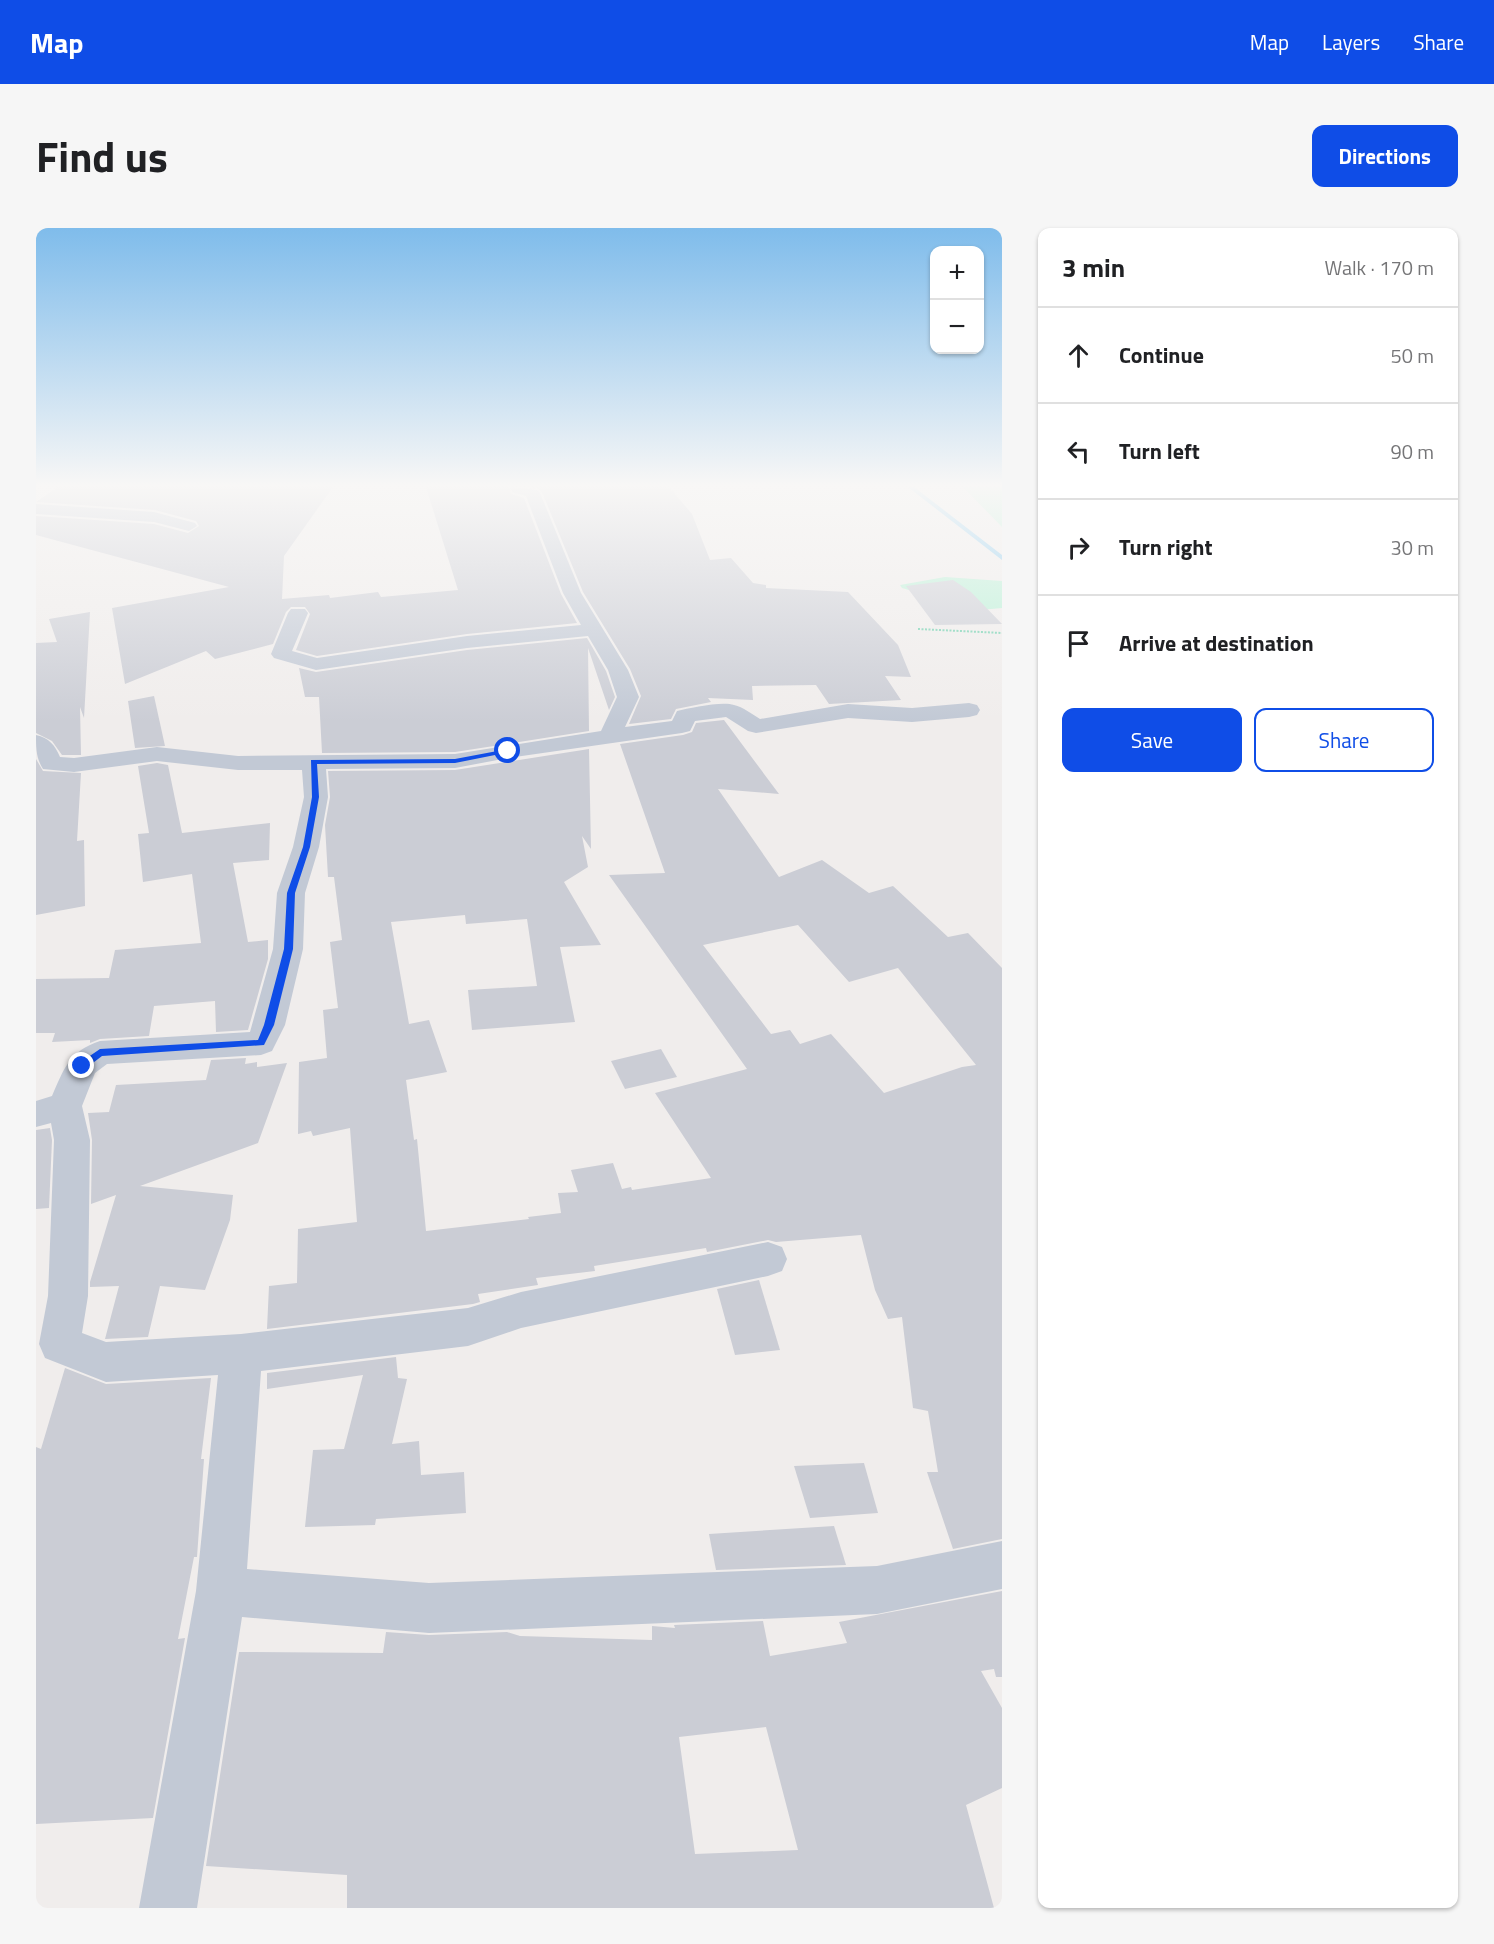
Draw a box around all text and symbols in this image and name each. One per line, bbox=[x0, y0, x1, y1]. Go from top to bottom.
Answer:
text: Map bbox=[30, 21, 84, 64]
text: Map bbox=[1250, 26, 1289, 58]
text: Layers bbox=[1322, 26, 1380, 58]
text: Share bbox=[1413, 26, 1464, 58]
text: Find us bbox=[36, 124, 168, 188]
button: Directions bbox=[1312, 125, 1458, 187]
map controls bbox=[930, 246, 984, 354]
button: + bbox=[930, 246, 984, 300]
text: 3 min bbox=[1062, 248, 1125, 287]
text: Walk · 170 m bbox=[1325, 252, 1434, 283]
button: − bbox=[930, 300, 984, 354]
text: Continue bbox=[1119, 338, 1204, 372]
icon: ahead bbox=[1062, 339, 1095, 372]
text: 50 m bbox=[1390, 340, 1434, 371]
text: Turn left bbox=[1119, 434, 1200, 468]
icon: left bbox=[1062, 435, 1095, 468]
text: 90 m bbox=[1390, 436, 1434, 467]
text: Turn right bbox=[1119, 530, 1213, 564]
icon: right bbox=[1062, 531, 1095, 564]
text: 30 m bbox=[1390, 532, 1434, 563]
text: Arrive at destination bbox=[1119, 626, 1314, 660]
icon: arrive bbox=[1062, 627, 1095, 660]
button: Save bbox=[1062, 708, 1242, 772]
button: Share bbox=[1254, 708, 1434, 772]
route start bbox=[494, 737, 520, 763]
route end bbox=[68, 1052, 94, 1078]

